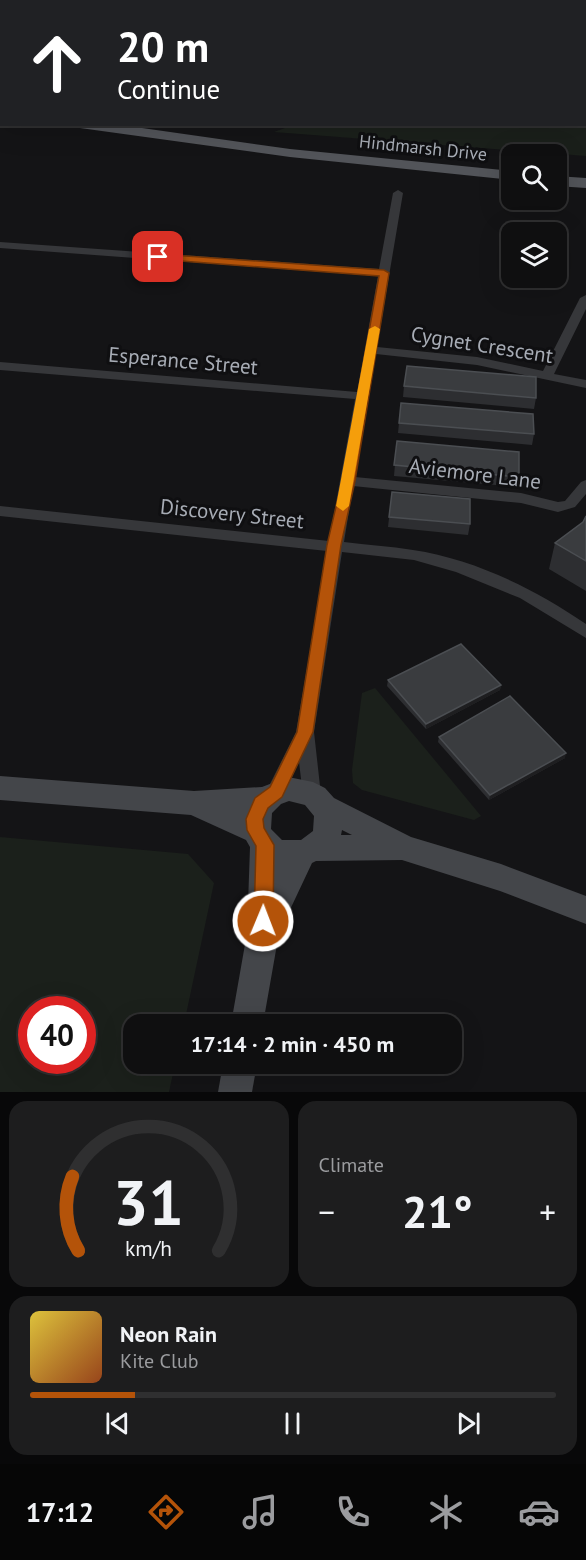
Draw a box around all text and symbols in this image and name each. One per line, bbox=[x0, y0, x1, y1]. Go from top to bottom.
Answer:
text: 20 m bbox=[117, 19, 209, 74]
icon: ahead bbox=[18, 24, 96, 102]
text: Continue bbox=[117, 72, 220, 106]
street label: Hindmarsh Drive bbox=[358, 129, 488, 166]
map controls bbox=[501, 144, 567, 288]
button: search bbox=[501, 144, 567, 210]
button: layers bbox=[501, 222, 567, 288]
pin bbox=[132, 231, 183, 282]
icon: arrive bbox=[141, 240, 174, 273]
street label: Cygnet Crescent bbox=[409, 320, 555, 369]
street label: Esperance Street bbox=[107, 341, 259, 380]
street label: Aviemore Lane bbox=[408, 452, 543, 495]
street label: Discovery Street bbox=[159, 493, 305, 534]
position arrow bbox=[231, 889, 295, 953]
speed limit sign: 40 bbox=[18, 996, 96, 1074]
text: 17:14 · 2 min · 450 m bbox=[191, 1030, 394, 1058]
text: Climate bbox=[319, 1152, 384, 1178]
text: 31 bbox=[113, 1161, 184, 1242]
text: 21° bbox=[402, 1182, 473, 1240]
text: − bbox=[319, 1190, 335, 1233]
text: + bbox=[539, 1190, 556, 1233]
text: km/h bbox=[125, 1234, 172, 1262]
text: Neon Rain bbox=[120, 1320, 217, 1348]
text: Kite Club bbox=[120, 1348, 198, 1374]
icon: previous bbox=[101, 1407, 134, 1440]
icon: pause bbox=[276, 1407, 309, 1440]
icon: next bbox=[452, 1407, 485, 1440]
icon: directions bbox=[145, 1491, 187, 1533]
icon: music bbox=[239, 1491, 281, 1533]
icon: phone bbox=[332, 1491, 374, 1533]
icon: climate bbox=[425, 1491, 467, 1533]
icon: car bbox=[518, 1491, 560, 1533]
text: 17:12 bbox=[26, 1495, 94, 1529]

